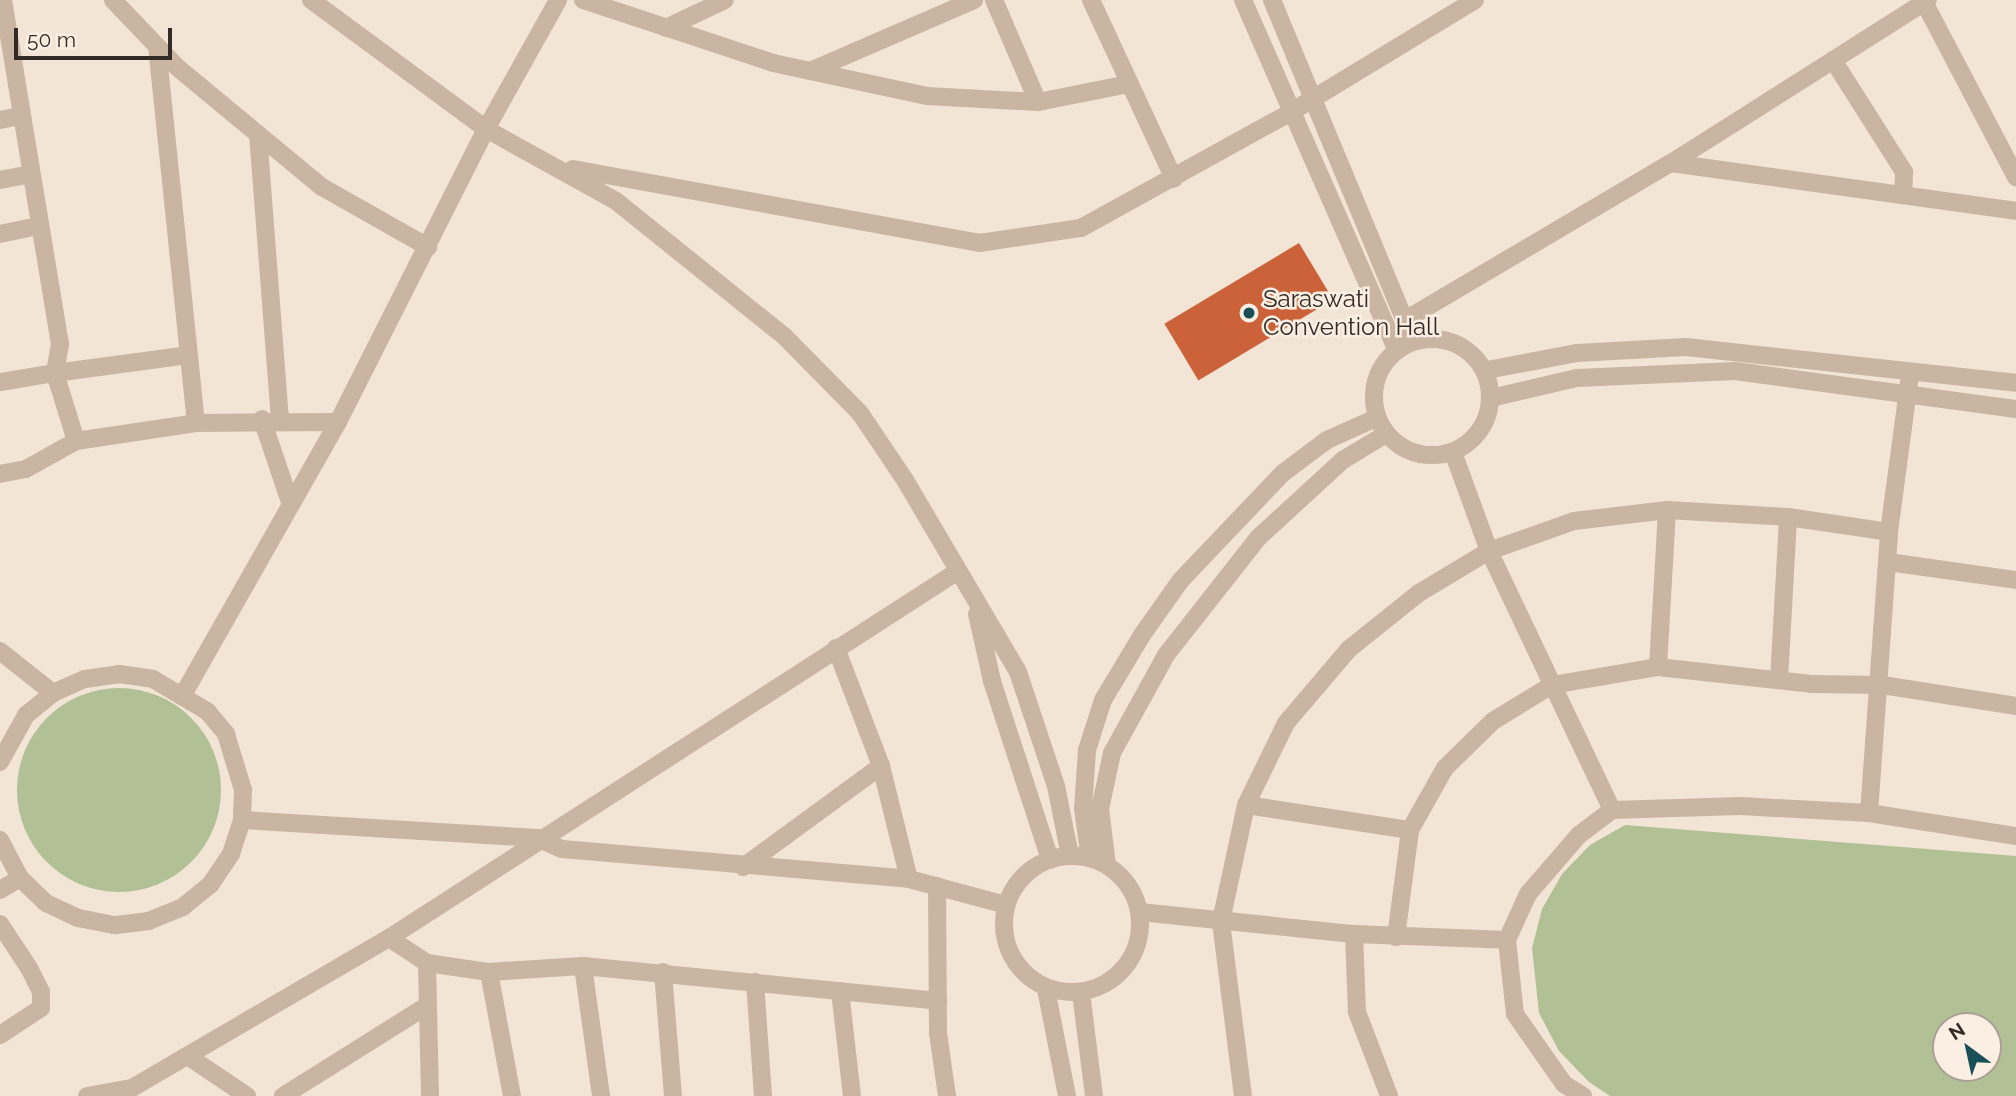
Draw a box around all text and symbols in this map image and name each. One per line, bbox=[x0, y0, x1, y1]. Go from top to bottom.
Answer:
scale bar bbox=[18, 14, 175, 58]
text: 50 m bbox=[27, 27, 76, 52]
place label: Saraswati Convention Hall bbox=[1263, 285, 1439, 341]
marker: Saraswati Convention Hall bbox=[1241, 305, 1257, 321]
north arrow bbox=[1932, 1012, 2002, 1082]
text: N bbox=[1945, 1018, 1969, 1044]

